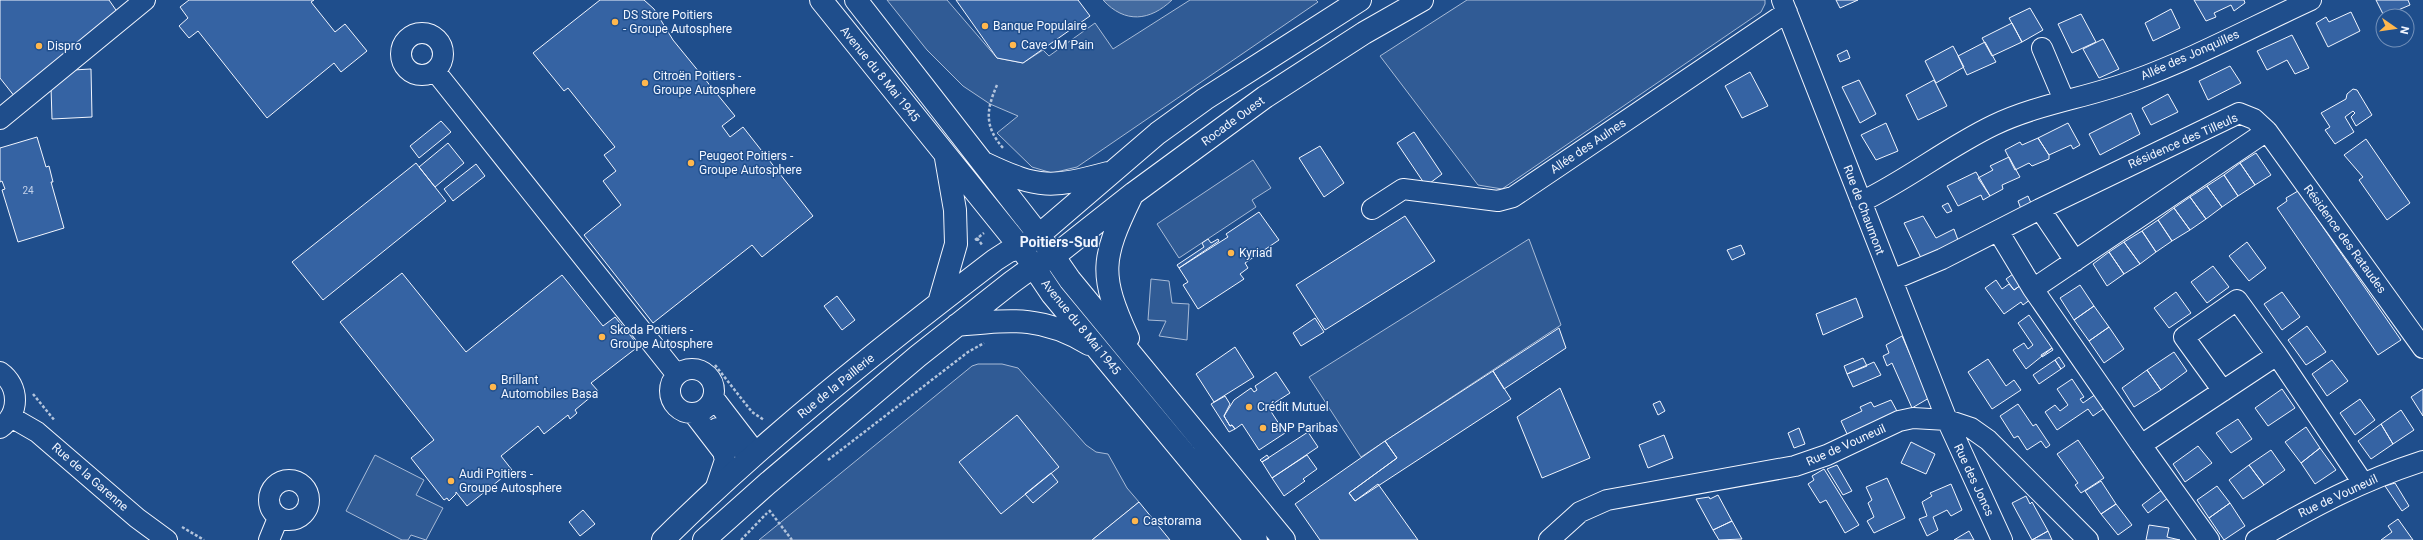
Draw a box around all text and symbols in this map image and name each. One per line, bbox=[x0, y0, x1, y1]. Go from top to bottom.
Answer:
place label: DS Store Poitiers - Groupe Autosphere bbox=[623, 8, 732, 36]
north arrow bbox=[2375, 8, 2415, 48]
marker: DS Store Poitiers - Groupe Autosphere bbox=[610, 17, 620, 27]
place label: Banque Populaire bbox=[993, 19, 1087, 33]
marker: Banque Populaire bbox=[980, 21, 990, 31]
street label: Avenue du 8 Mai 1945 bbox=[837, 24, 923, 125]
text: N bbox=[2397, 25, 2411, 36]
street label: Allée des Jonquilles bbox=[2138, 27, 2242, 83]
place label: Cave JM Pain bbox=[1021, 38, 1094, 52]
place label: Dispro bbox=[47, 39, 82, 53]
marker: Cave JM Pain bbox=[1008, 40, 1018, 50]
marker: Dispro bbox=[34, 41, 44, 51]
place label: Citroën Poitiers - Groupe Autosphere bbox=[653, 69, 756, 97]
marker: Citroën Poitiers - Groupe Autosphere bbox=[640, 78, 650, 88]
street label: Rocade Ouest bbox=[1199, 93, 1267, 149]
street label: Résidence des Tilleuls bbox=[2126, 111, 2240, 171]
street label: Allée des Aulnes bbox=[1548, 116, 1628, 176]
place label: Peugeot Poitiers - Groupe Autosphere bbox=[699, 149, 802, 177]
marker: Peugeot Poitiers - Groupe Autosphere bbox=[686, 158, 696, 168]
street label: Rue de Chaumont bbox=[1840, 163, 1888, 257]
street label: Résidence des Rataudes bbox=[2301, 182, 2389, 296]
house number: 24 bbox=[22, 185, 34, 196]
district label: Poitiers-Sud bbox=[1020, 234, 1098, 250]
place label: Kyriad bbox=[1239, 246, 1272, 260]
marker: Kyriad bbox=[1226, 248, 1236, 258]
street label: Avenue du 8 Mai 1945 bbox=[1038, 277, 1124, 378]
place label: Skoda Poitiers - Groupe Autosphere bbox=[610, 323, 713, 351]
marker: Skoda Poitiers - Groupe Autosphere bbox=[597, 332, 607, 342]
street label: Rue de la Paillerie bbox=[795, 351, 877, 421]
place label: Brillant Automobiles Basa bbox=[501, 373, 598, 401]
marker: Brillant Automobiles Basa bbox=[488, 382, 498, 392]
place label: Crédit Mutuel bbox=[1257, 400, 1329, 414]
marker: Crédit Mutuel bbox=[1244, 402, 1254, 412]
place label: BNP Paribas bbox=[1271, 421, 1338, 435]
street label: Rue de Vouneuil bbox=[1804, 421, 1888, 469]
marker: BNP Paribas bbox=[1258, 423, 1268, 433]
street label: Rue de la Garenne bbox=[49, 440, 131, 514]
street label: Rue des Joncs bbox=[1951, 442, 1997, 518]
place label: Audi Poitiers - Groupe Autosphere bbox=[459, 467, 562, 495]
street label: Rue de Vouneuil bbox=[2296, 472, 2380, 520]
marker: Audi Poitiers - Groupe Autosphere bbox=[446, 476, 456, 486]
place label: Castorama bbox=[1143, 514, 1202, 528]
marker: Castorama bbox=[1130, 516, 1140, 526]

